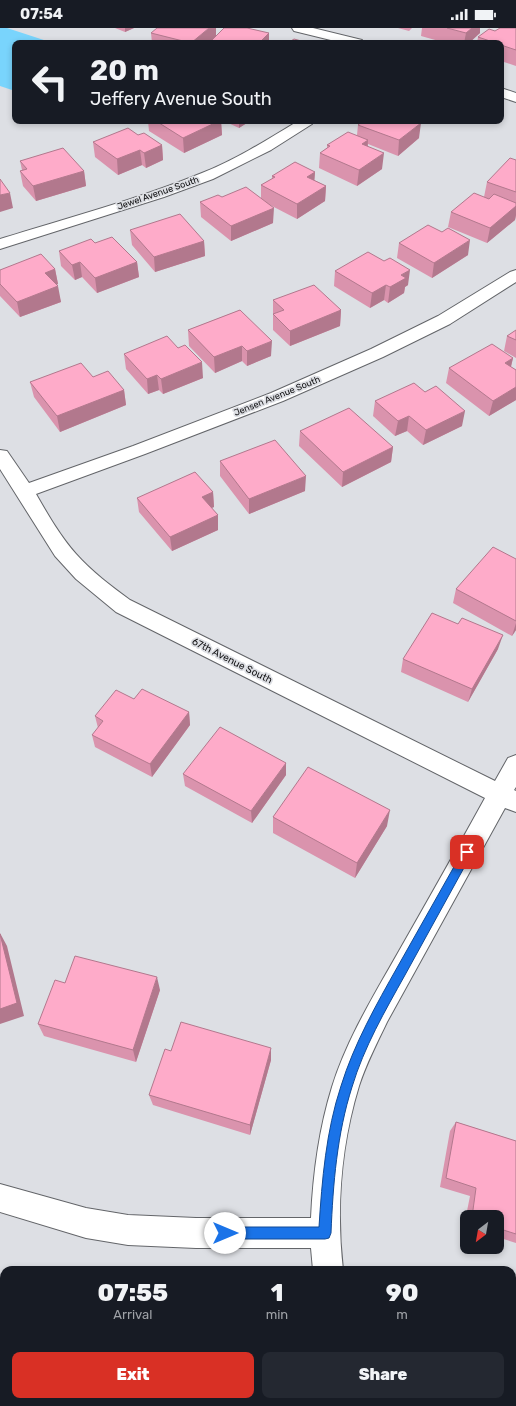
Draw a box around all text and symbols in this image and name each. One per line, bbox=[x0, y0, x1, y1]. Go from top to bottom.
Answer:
text: 07:54 bbox=[20, 5, 63, 23]
text: 20 m bbox=[90, 54, 159, 87]
icon: left bbox=[24, 56, 76, 108]
text: Jeffery Avenue South bbox=[90, 88, 272, 110]
street label: Jewel Avenue South bbox=[116, 174, 200, 212]
street label: Jensen Avenue South bbox=[232, 374, 322, 418]
street label: 67th Avenue South bbox=[190, 636, 274, 686]
pin bbox=[450, 835, 484, 869]
icon: arrive bbox=[456, 841, 478, 863]
north arrow bbox=[460, 1210, 504, 1254]
map controls bbox=[460, 1210, 504, 1254]
position arrow bbox=[204, 1212, 246, 1254]
text: 07:55 bbox=[98, 1279, 168, 1307]
text: 1 bbox=[271, 1279, 283, 1307]
text: 90 bbox=[386, 1279, 418, 1307]
text: Arrival bbox=[113, 1307, 152, 1322]
text: min bbox=[266, 1307, 288, 1322]
text: m bbox=[396, 1307, 408, 1322]
button: Exit bbox=[12, 1352, 254, 1398]
button: Share bbox=[262, 1352, 504, 1398]

